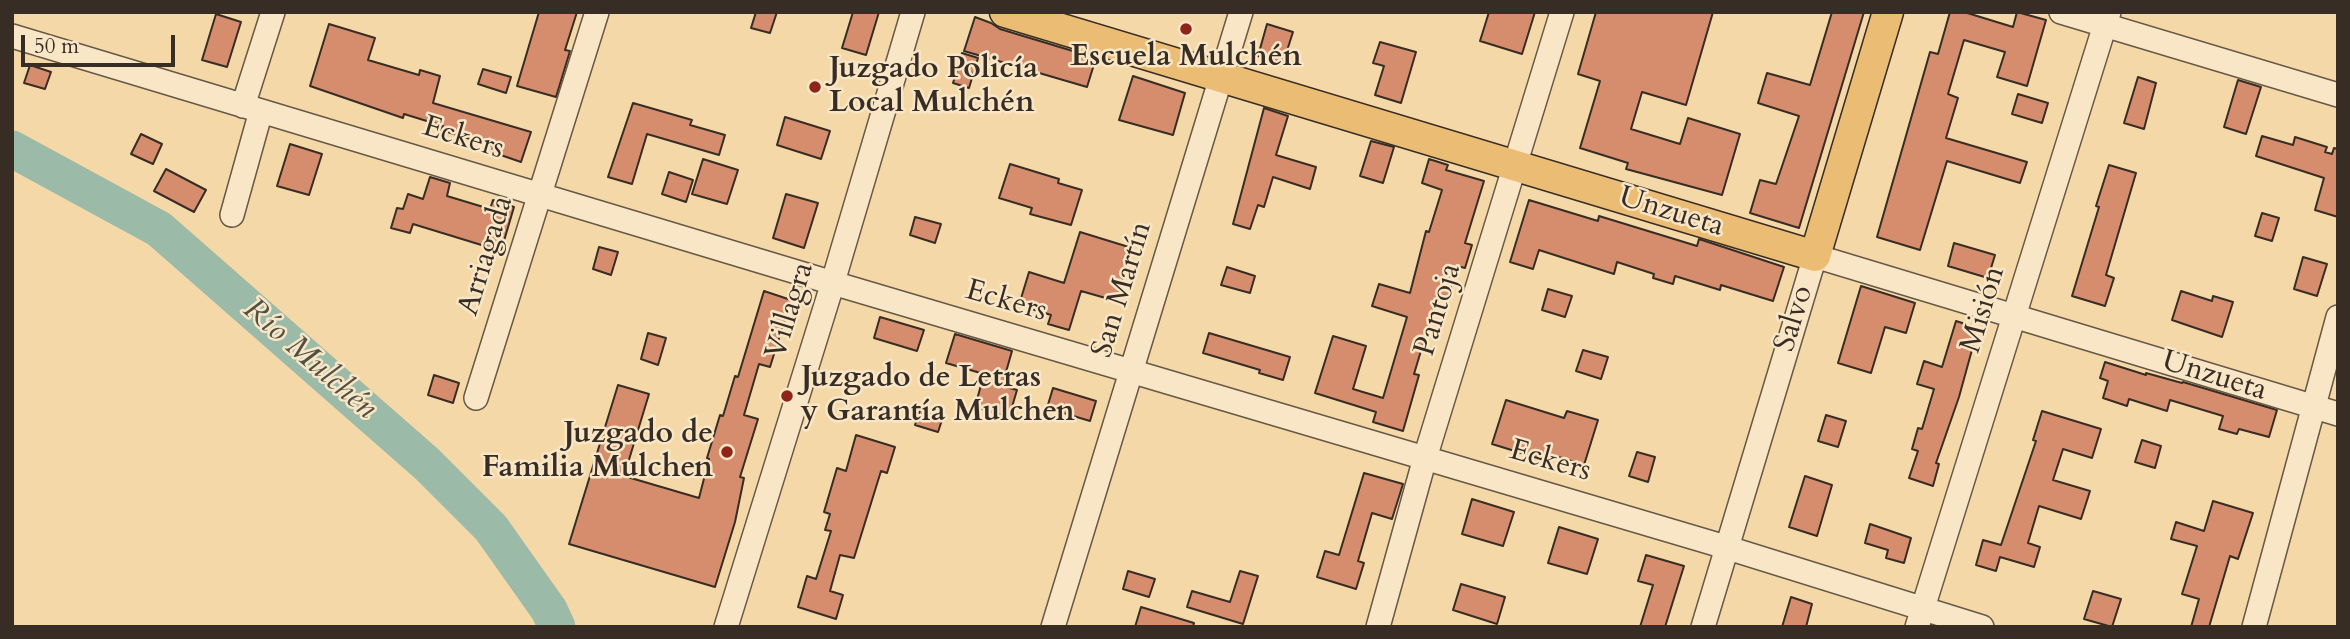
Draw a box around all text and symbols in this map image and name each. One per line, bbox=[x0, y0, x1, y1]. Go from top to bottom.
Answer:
scale bar bbox=[24, 21, 178, 65]
marker: Escuela Mulchén bbox=[1178, 21, 1194, 37]
text: 50 m bbox=[34, 32, 79, 61]
place label: Escuela Mulchén bbox=[1070, 40, 1302, 76]
place label: Juzgado Policía Local Mulchén bbox=[829, 52, 1038, 122]
marker: Juzgado Policía Local Mulchén bbox=[807, 79, 823, 95]
street label: Eckers bbox=[418, 110, 508, 168]
street label: Unzueta bbox=[1614, 180, 1728, 246]
street label: Arriagada bbox=[452, 192, 522, 320]
street label: San Martín bbox=[1085, 218, 1161, 362]
street label: Villagra bbox=[759, 258, 823, 364]
street label: Pantoja bbox=[1408, 259, 1470, 361]
street label: Misión bbox=[1954, 262, 2014, 358]
street label: Eckers bbox=[961, 273, 1051, 331]
street label: Salvo bbox=[1768, 282, 1822, 356]
water label: Río Mulchén bbox=[234, 292, 384, 428]
street label: Unzueta bbox=[2157, 344, 2271, 410]
place label: Juzgado de Letras y Garantía Mulchen bbox=[801, 361, 1075, 432]
marker: Juzgado de Letras y Garantía Mulchen bbox=[779, 388, 795, 404]
place label: Juzgado de Familia Mulchen bbox=[482, 417, 713, 488]
street label: Eckers bbox=[1505, 433, 1595, 491]
marker: Juzgado de Familia Mulchen bbox=[719, 444, 735, 460]

